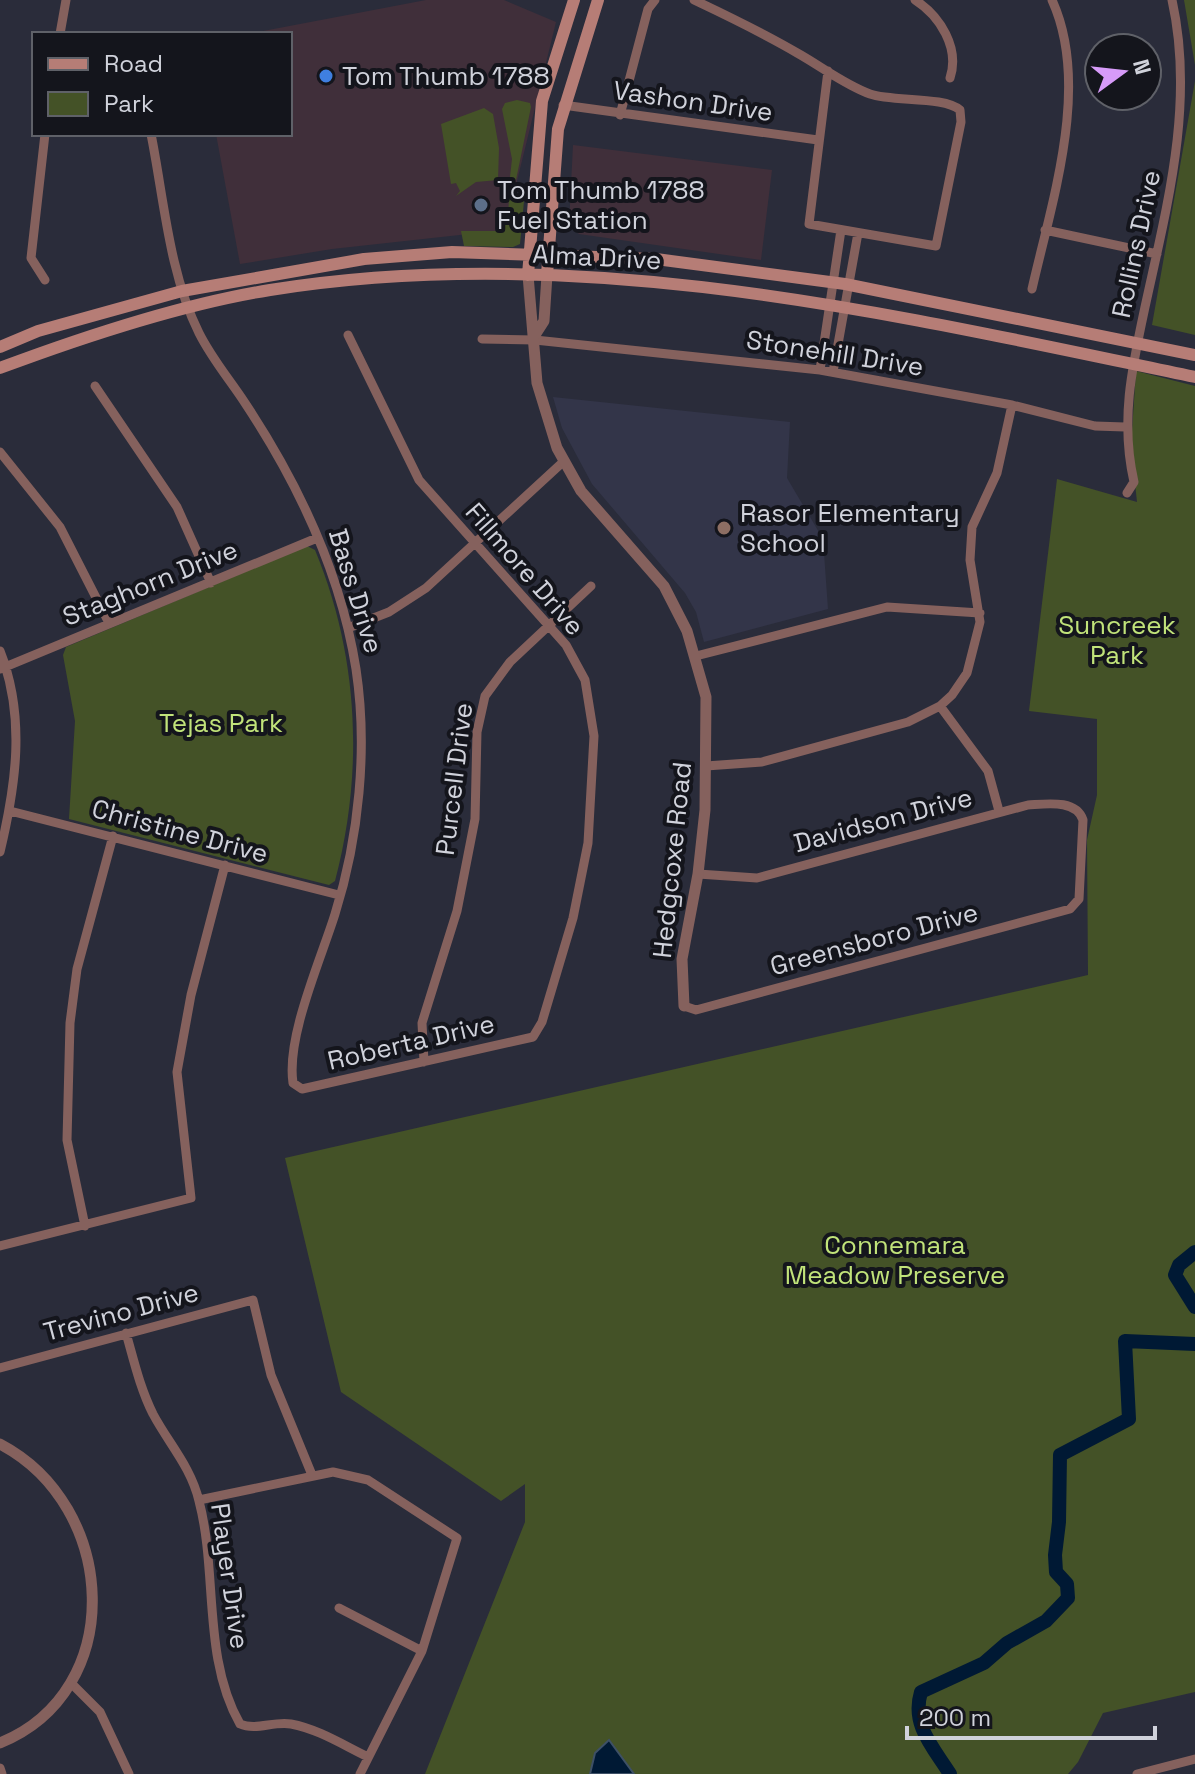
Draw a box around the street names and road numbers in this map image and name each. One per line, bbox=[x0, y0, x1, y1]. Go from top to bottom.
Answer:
street label: Vashon Drive bbox=[611, 73, 775, 129]
street label: Rollins Drive bbox=[1104, 167, 1168, 321]
street label: Alma Drive bbox=[532, 237, 662, 277]
street label: Stonehill Drive bbox=[744, 322, 926, 384]
street label: Fillmore Drive bbox=[458, 495, 592, 643]
street label: Bass Drive bbox=[321, 525, 391, 657]
street label: Staghorn Drive bbox=[57, 532, 243, 634]
street label: Purcell Drive bbox=[428, 701, 480, 857]
street label: Hedgcoxe Road bbox=[645, 760, 699, 960]
street label: Davidson Drive bbox=[790, 780, 976, 860]
street label: Christine Drive bbox=[88, 791, 272, 871]
street label: Greensboro Drive bbox=[766, 895, 982, 983]
street label: Roberta Drive bbox=[324, 1006, 498, 1078]
street label: Trevino Drive bbox=[40, 1275, 202, 1349]
street label: Player Drive bbox=[203, 1501, 257, 1651]

